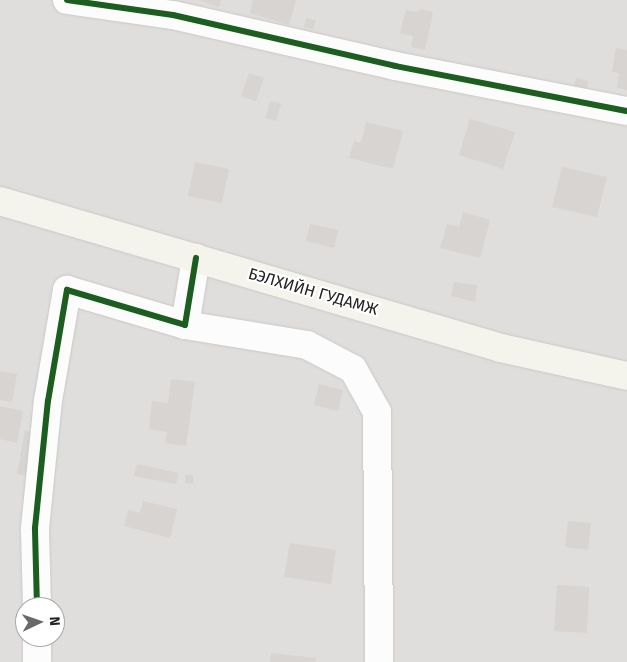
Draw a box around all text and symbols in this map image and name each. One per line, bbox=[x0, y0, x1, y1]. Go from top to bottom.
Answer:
street label: БЭЛХИЙН ГУДАМЖ bbox=[246, 264, 380, 320]
north arrow bbox=[15, 597, 65, 647]
text: N bbox=[46, 616, 63, 626]

